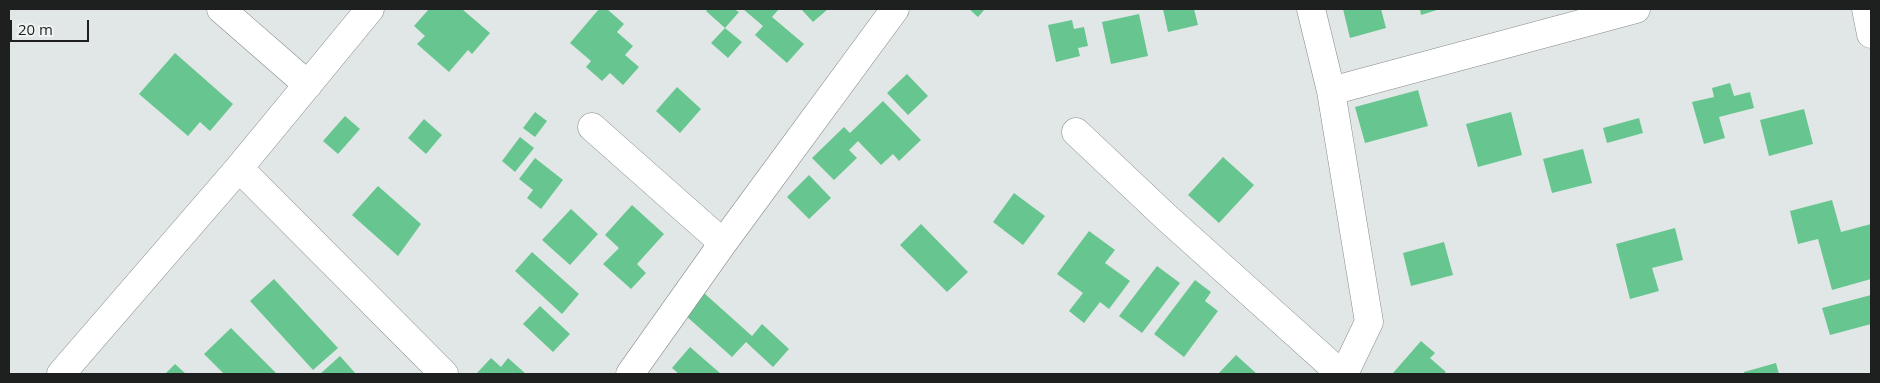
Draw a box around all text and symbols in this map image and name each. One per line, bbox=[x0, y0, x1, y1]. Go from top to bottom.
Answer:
scale bar bbox=[12, 10, 91, 42]
text: 20 m bbox=[18, 19, 53, 39]

